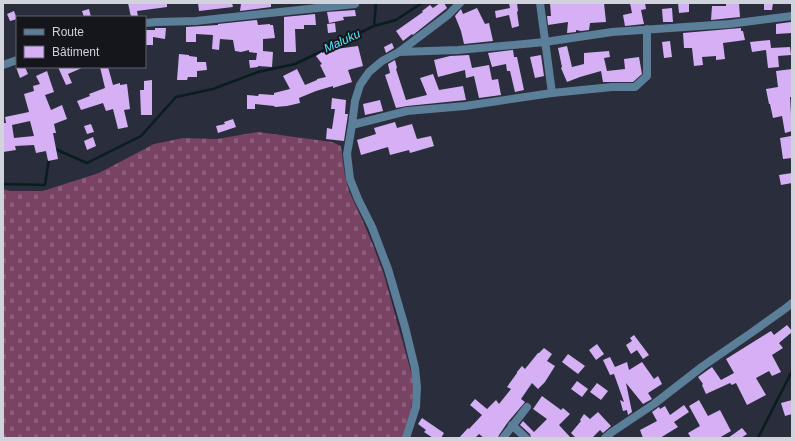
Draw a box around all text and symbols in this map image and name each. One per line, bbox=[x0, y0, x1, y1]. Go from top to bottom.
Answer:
legend bbox=[16, 16, 146, 68]
text: Route bbox=[52, 25, 84, 39]
water label: Maluku bbox=[322, 26, 363, 56]
text: Bâtiment bbox=[52, 45, 100, 59]

